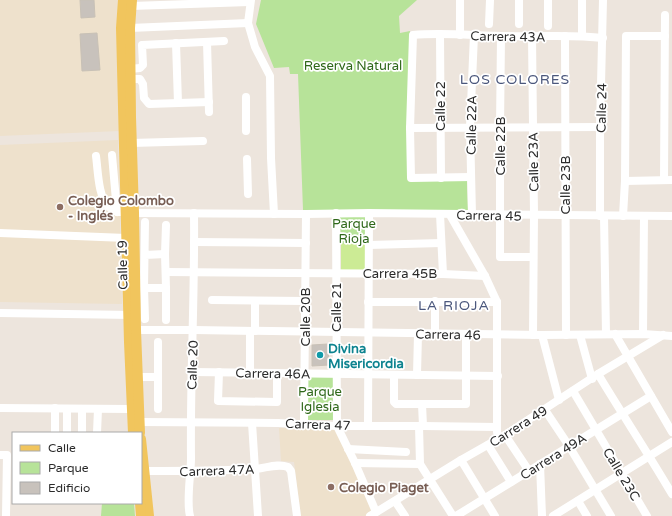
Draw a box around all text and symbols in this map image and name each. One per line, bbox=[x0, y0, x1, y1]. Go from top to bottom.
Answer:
street label: Carrera 43A bbox=[470, 28, 546, 46]
park label: Reserva Natural bbox=[304, 58, 402, 74]
district label: LOS COLORES bbox=[460, 71, 570, 88]
street label: Calle 22 bbox=[433, 81, 449, 131]
street label: Calle 24 bbox=[594, 83, 610, 133]
street label: Calle 22A bbox=[463, 95, 481, 155]
street label: Calle 22B bbox=[493, 117, 509, 175]
street label: Calle 23A bbox=[525, 132, 543, 192]
street label: Calle 23B bbox=[558, 156, 574, 214]
place label: Colegio Colombo - Inglés bbox=[68, 193, 174, 224]
marker: Colegio Colombo - Inglés bbox=[55, 202, 65, 212]
street label: Carrera 45 bbox=[456, 207, 522, 225]
park label: Parque Rioja bbox=[332, 216, 376, 247]
street label: Calle 19 bbox=[115, 240, 131, 290]
street label: Carrera 45B bbox=[363, 266, 437, 282]
street label: Calle 21 bbox=[329, 282, 345, 332]
street label: Calle 20B bbox=[298, 288, 314, 346]
district label: LA RIOJA bbox=[418, 297, 490, 314]
street label: Carrera 46 bbox=[415, 326, 481, 344]
street label: Calle 20 bbox=[184, 340, 202, 390]
place label: Divina Misericordia bbox=[328, 341, 404, 372]
marker: Divina Misericordia bbox=[315, 350, 325, 360]
street label: Carrera 46A bbox=[235, 365, 311, 383]
park label: Parque Iglesia bbox=[298, 384, 342, 415]
street label: Carrera 49 bbox=[487, 403, 551, 451]
street label: Carrera 47 bbox=[285, 416, 351, 434]
street label: Carrera 49A bbox=[517, 430, 590, 484]
legend bbox=[12, 432, 142, 504]
text: Calle bbox=[48, 441, 76, 455]
street label: Calle 23C bbox=[599, 445, 643, 504]
text: Parque bbox=[48, 461, 89, 475]
street label: Carrera 47A bbox=[179, 462, 255, 480]
place label: Colegio Piaget bbox=[339, 480, 429, 496]
text: Edificio bbox=[48, 481, 90, 495]
marker: Colegio Piaget bbox=[326, 482, 336, 492]

